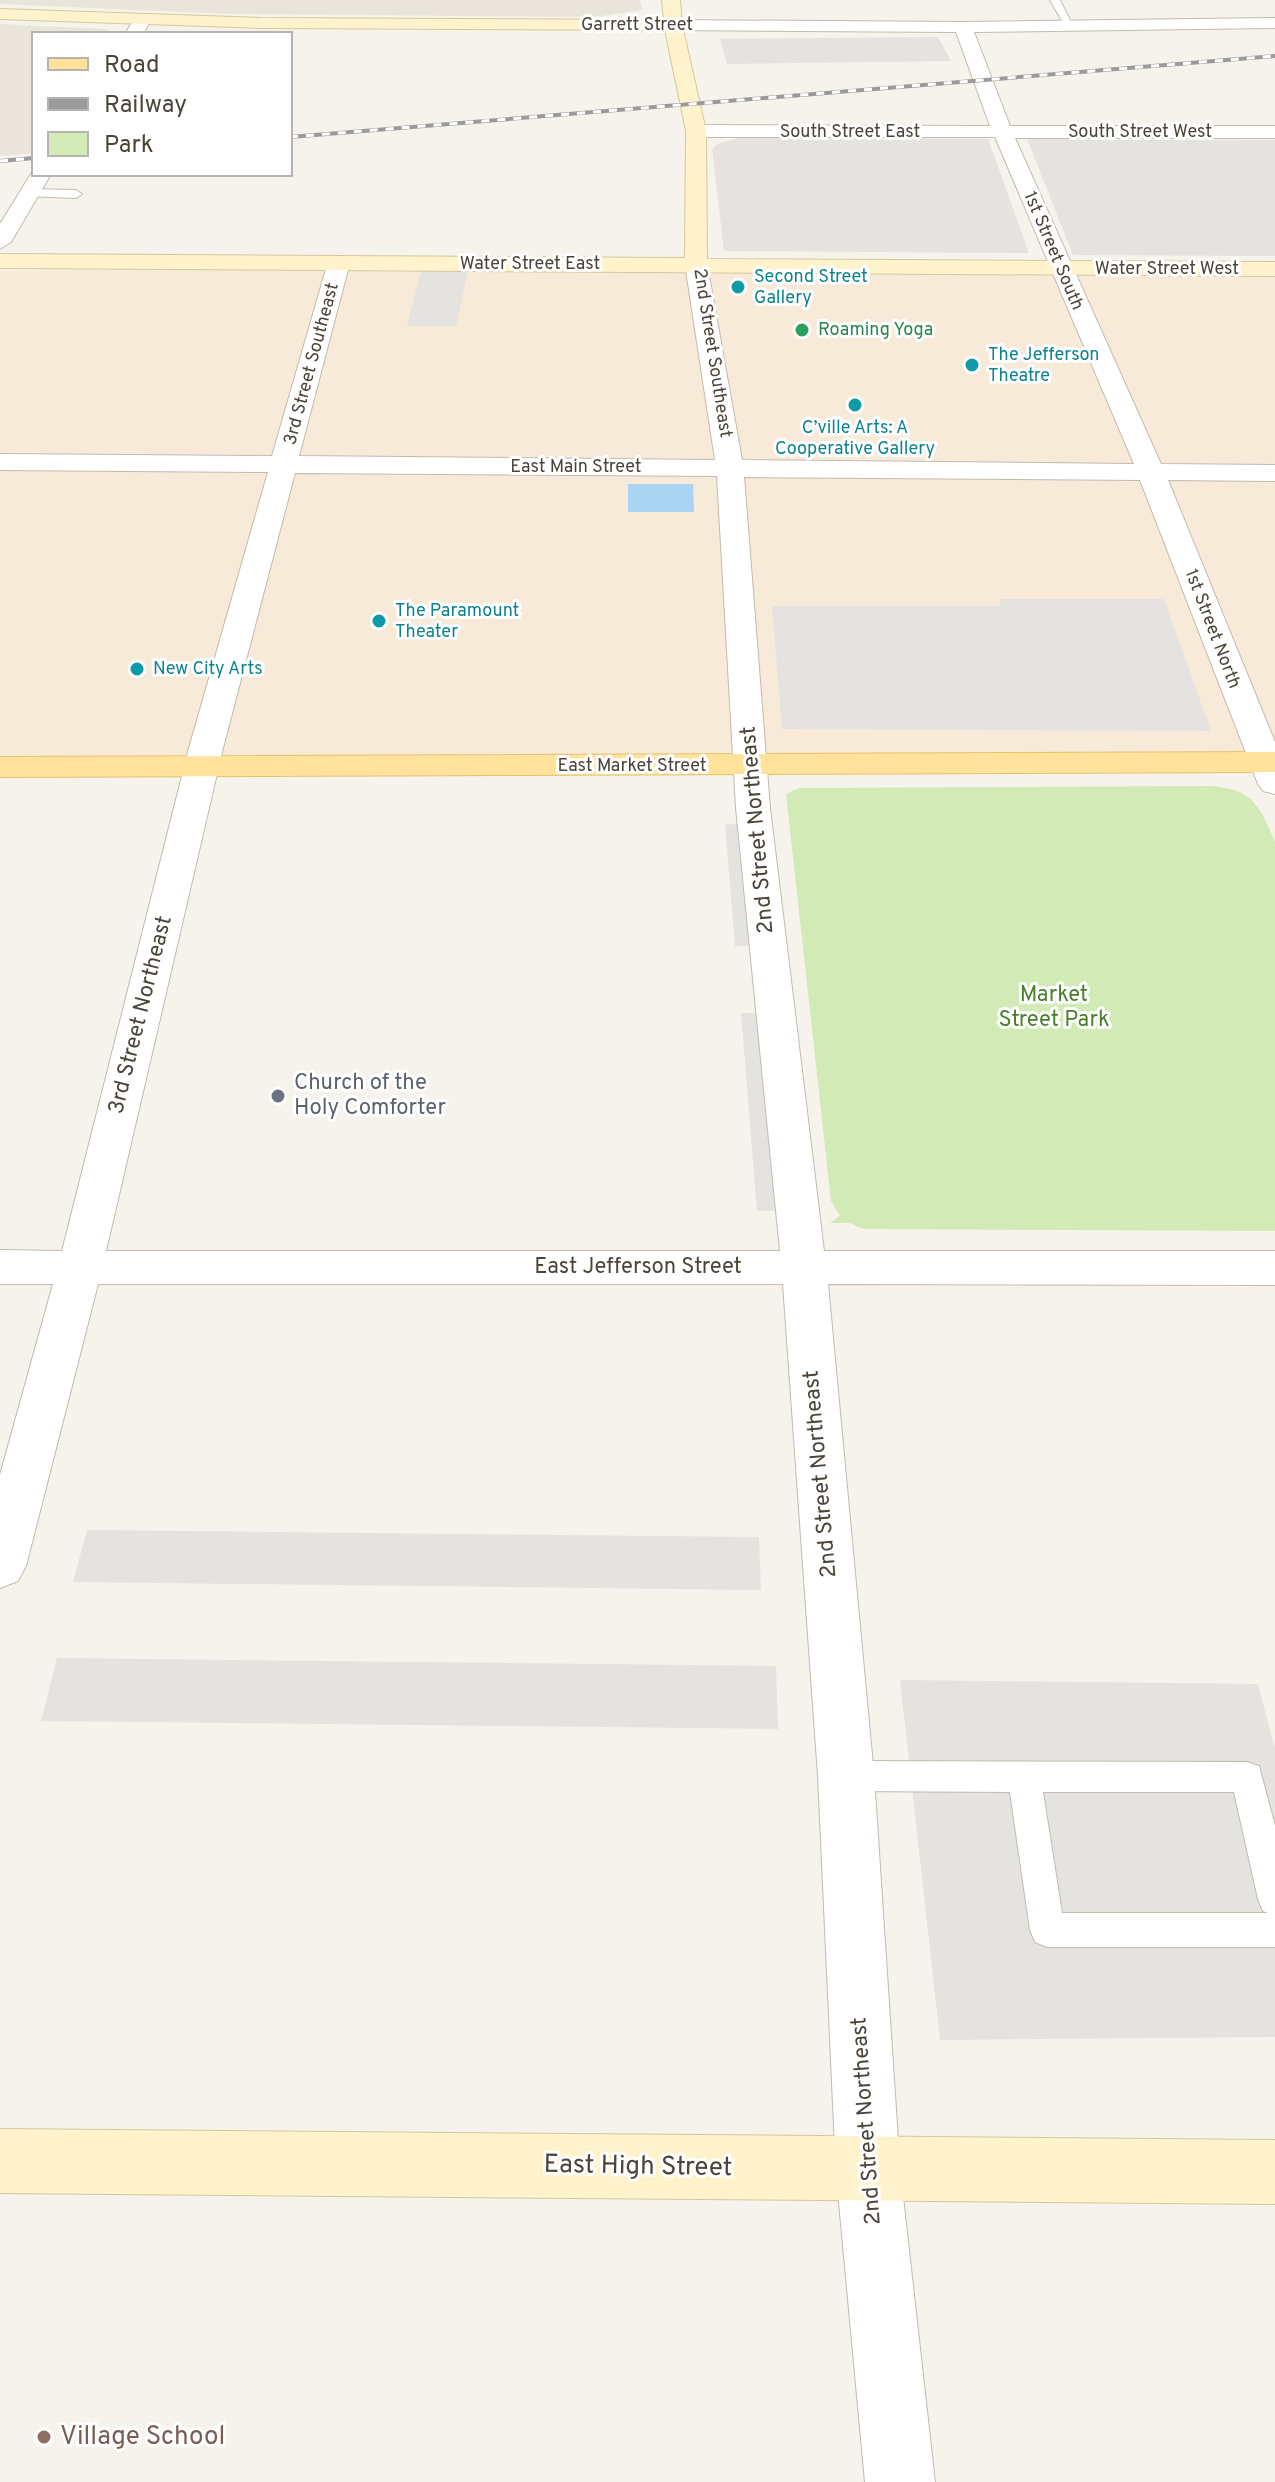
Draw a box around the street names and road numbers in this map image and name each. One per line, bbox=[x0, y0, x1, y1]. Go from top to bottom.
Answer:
street label: Garrett Street bbox=[581, 14, 693, 37]
street label: South Street East bbox=[780, 121, 920, 144]
street label: South Street West bbox=[1068, 121, 1212, 144]
street label: 1st Street South bbox=[1018, 188, 1088, 314]
street label: Water Street East bbox=[460, 253, 600, 276]
street label: Water Street West bbox=[1095, 258, 1239, 281]
street label: 2nd Street Southeast bbox=[687, 267, 737, 439]
street label: 3rd Street Southeast bbox=[279, 280, 345, 448]
street label: East Main Street bbox=[510, 456, 642, 479]
street label: 1st Street North bbox=[1179, 566, 1245, 692]
street label: 2nd Street Northeast bbox=[735, 725, 781, 935]
street label: East Market Street bbox=[557, 755, 707, 778]
street label: 3rd Street Northeast bbox=[103, 913, 179, 1117]
street label: East Jefferson Street bbox=[534, 1254, 742, 1281]
street label: 2nd Street Northeast bbox=[798, 1369, 844, 1579]
street label: 2nd Street Northeast bbox=[846, 2016, 888, 2226]
street label: East High Street bbox=[543, 2149, 733, 2185]

